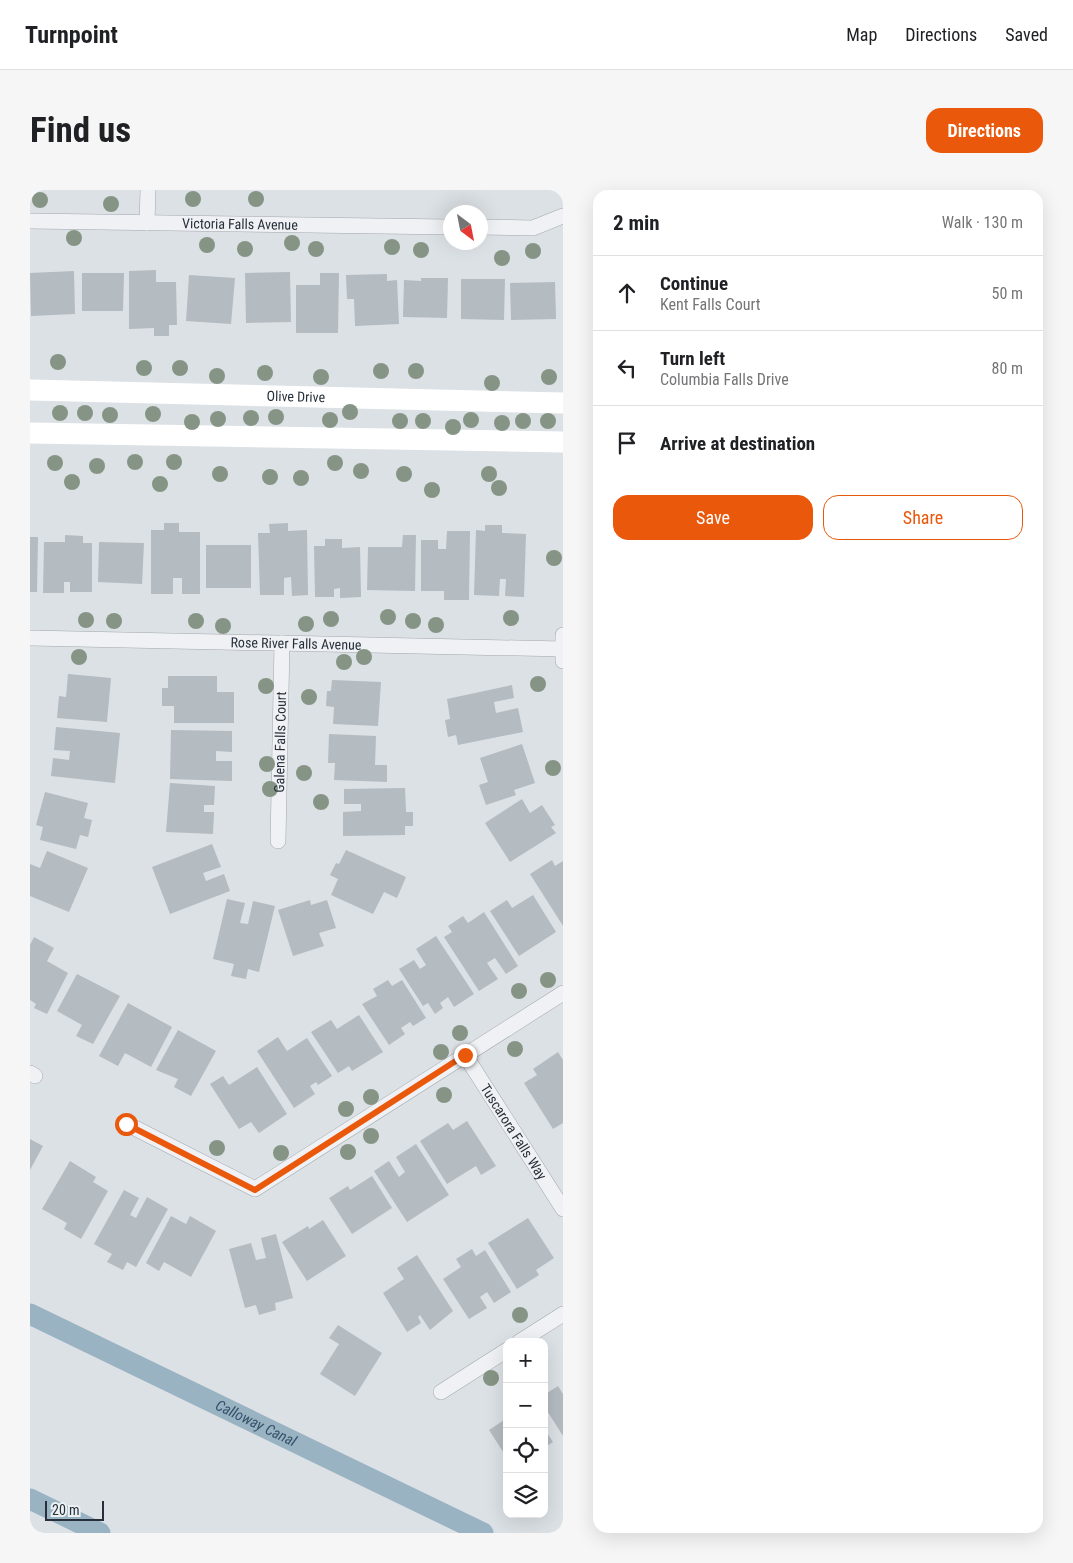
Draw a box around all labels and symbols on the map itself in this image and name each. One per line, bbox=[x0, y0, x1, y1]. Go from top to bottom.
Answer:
north arrow bbox=[443, 205, 488, 250]
street label: Victoria Falls Avenue bbox=[182, 215, 298, 233]
street label: Olive Drive bbox=[266, 388, 326, 405]
street label: Rose River Falls Avenue bbox=[230, 634, 362, 653]
street label: Galena Falls Court bbox=[271, 691, 289, 793]
route end bbox=[454, 1044, 477, 1067]
street label: Tuscarora Falls Way bbox=[477, 1081, 550, 1183]
route start bbox=[115, 1113, 138, 1136]
water label: Calloway Canal bbox=[213, 1396, 300, 1451]
scale bar bbox=[45, 1498, 104, 1521]

